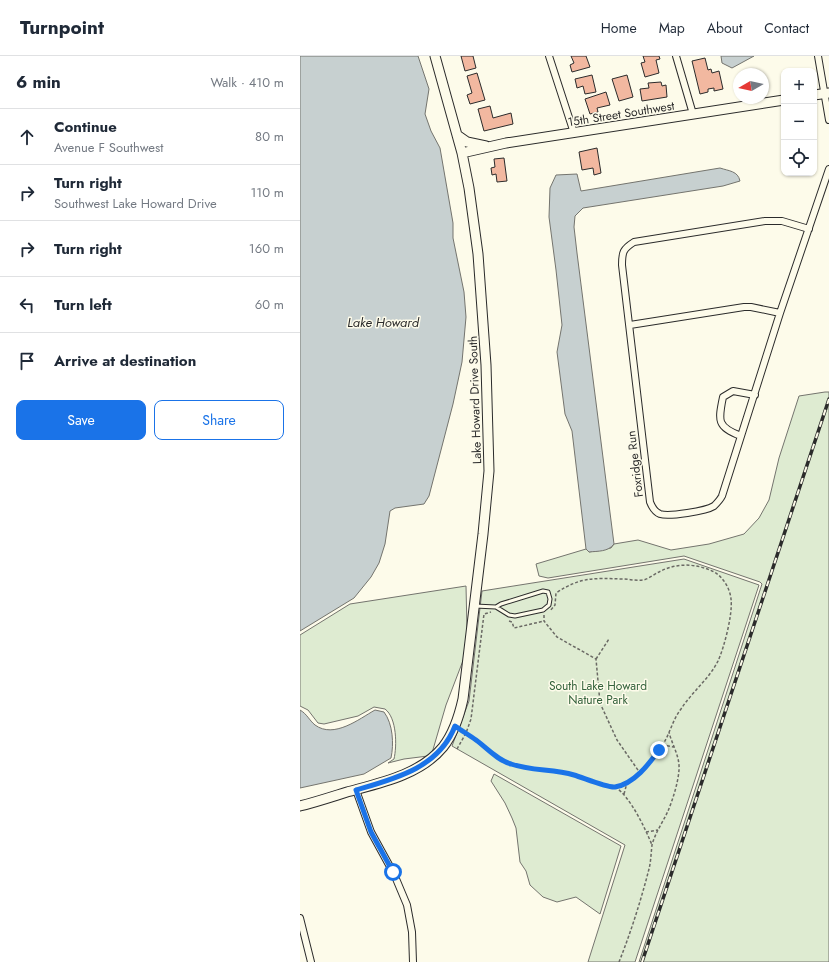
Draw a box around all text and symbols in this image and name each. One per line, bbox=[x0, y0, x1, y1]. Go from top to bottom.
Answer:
text: Turnpoint bbox=[20, 14, 104, 41]
text: Home bbox=[601, 18, 637, 38]
text: Map bbox=[659, 18, 685, 38]
text: About bbox=[707, 18, 742, 38]
text: Contact bbox=[764, 18, 809, 38]
north arrow bbox=[733, 68, 769, 104]
map controls bbox=[781, 68, 817, 176]
button: + bbox=[781, 68, 817, 104]
text: 6 min bbox=[16, 70, 61, 94]
text: Walk · 410 m bbox=[210, 73, 284, 92]
street label: 15th Street Southwest bbox=[566, 97, 676, 131]
button: − bbox=[781, 104, 817, 140]
text: Continue bbox=[54, 116, 117, 138]
icon: ahead bbox=[16, 126, 38, 148]
text: 80 m bbox=[255, 127, 284, 146]
text: Avenue F Southwest bbox=[54, 138, 163, 157]
button: locate bbox=[781, 140, 817, 176]
text: Turn right bbox=[54, 172, 122, 194]
icon: right bbox=[16, 182, 38, 204]
text: 110 m bbox=[250, 183, 284, 202]
text: Southwest Lake Howard Drive bbox=[54, 194, 217, 213]
icon: right bbox=[16, 238, 38, 260]
text: Turn right bbox=[54, 238, 122, 260]
text: 160 m bbox=[249, 239, 284, 258]
icon: left bbox=[16, 294, 38, 316]
text: Turn left bbox=[54, 294, 112, 316]
text: 60 m bbox=[255, 295, 284, 314]
water label: Lake Howard bbox=[347, 313, 420, 332]
street label: Lake Howard Drive South bbox=[464, 336, 486, 464]
icon: arrive bbox=[16, 350, 38, 372]
text: Arrive at destination bbox=[54, 350, 196, 372]
button: Save bbox=[16, 400, 146, 440]
button: Share bbox=[154, 400, 284, 440]
street label: Foxridge Run bbox=[622, 430, 648, 498]
park label: South Lake Howard Nature Park bbox=[549, 677, 647, 709]
route end bbox=[650, 741, 668, 759]
route start bbox=[384, 863, 402, 881]

